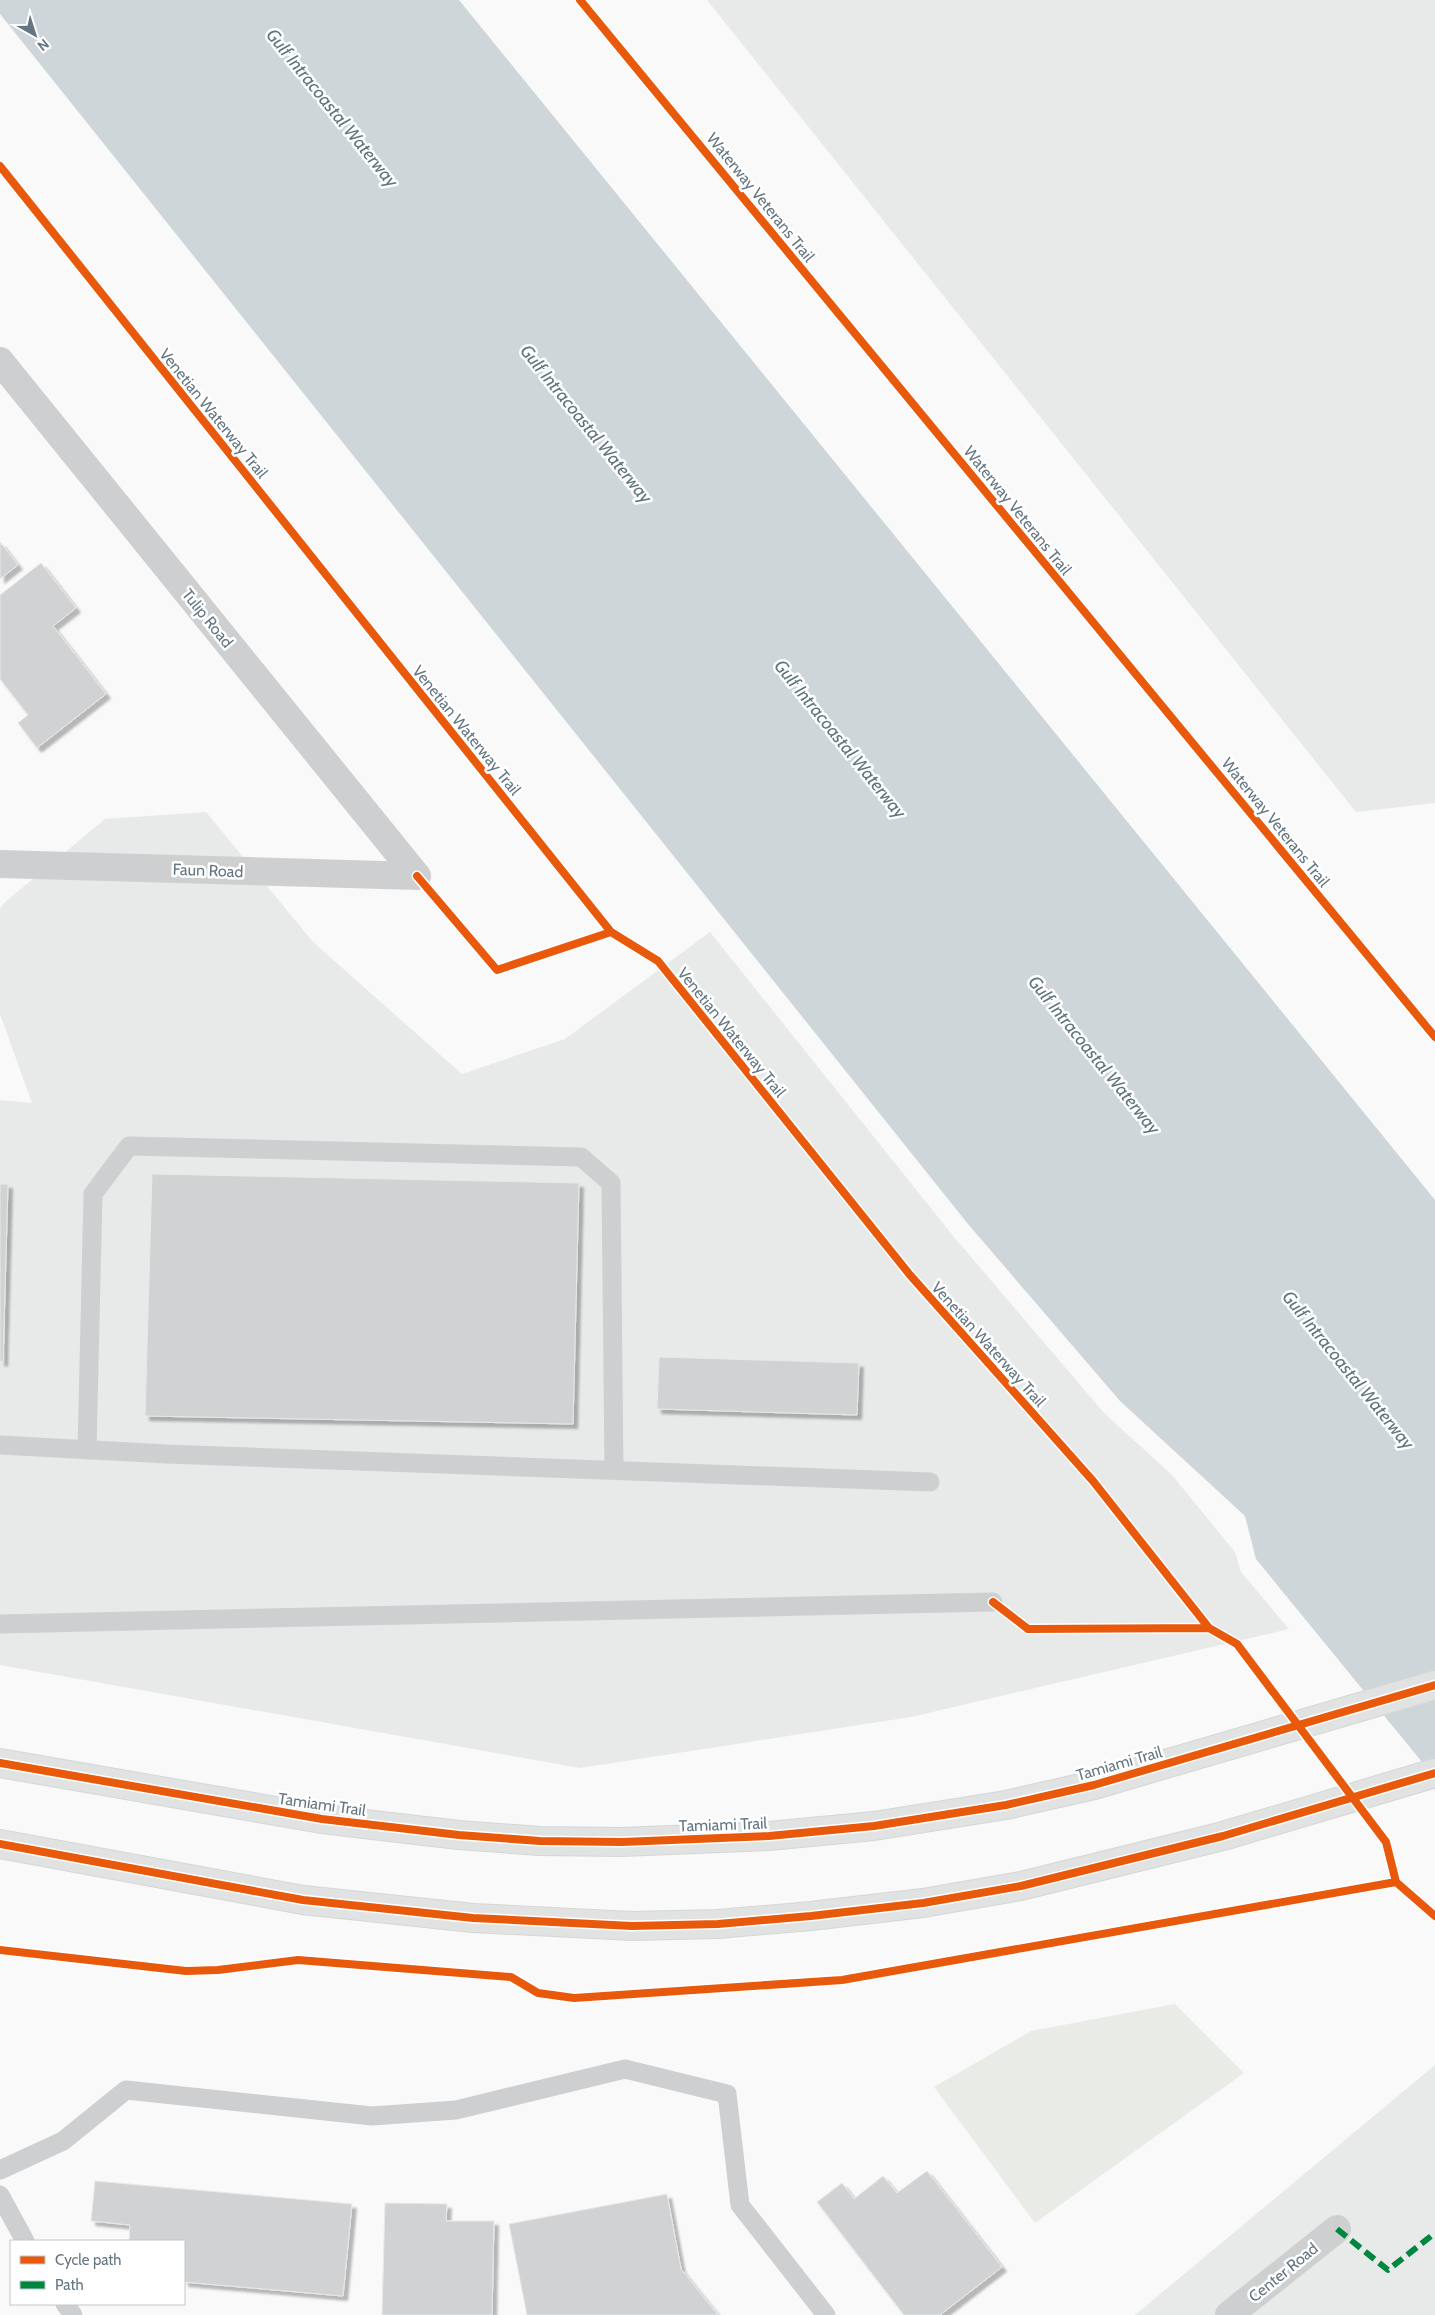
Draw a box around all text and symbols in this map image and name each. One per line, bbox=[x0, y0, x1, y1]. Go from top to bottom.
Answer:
north arrow bbox=[10, 10, 60, 60]
water label: Gulf Intracoastal Waterway bbox=[261, 24, 403, 192]
text: N bbox=[34, 35, 53, 55]
street label: Waterway Veterans Trail bbox=[703, 129, 819, 266]
water label: Gulf Intracoastal Waterway bbox=[515, 340, 657, 508]
street label: Venetian Waterway Trail bbox=[155, 345, 272, 482]
street label: Waterway Veterans Trail bbox=[960, 442, 1076, 579]
street label: Tulip Road bbox=[178, 585, 237, 651]
water label: Gulf Intracoastal Waterway bbox=[769, 655, 911, 823]
street label: Venetian Waterway Trail bbox=[408, 662, 525, 799]
street label: Waterway Veterans Trail bbox=[1218, 754, 1334, 891]
street label: Faun Road bbox=[172, 860, 244, 881]
street label: Venetian Waterway Trail bbox=[673, 964, 790, 1101]
water label: Gulf Intracoastal Waterway bbox=[1023, 971, 1165, 1139]
street label: Venetian Waterway Trail bbox=[928, 1278, 1050, 1411]
water label: Gulf Intracoastal Waterway bbox=[1277, 1286, 1419, 1454]
street label: Tamiami Trail bbox=[1074, 1742, 1164, 1785]
street label: Tamiami Trail bbox=[277, 1789, 367, 1820]
street label: Tamiami Trail bbox=[679, 1813, 768, 1836]
street label: Center Road bbox=[1245, 2239, 1322, 2306]
legend bbox=[10, 2240, 185, 2305]
text: Cycle path bbox=[55, 2251, 121, 2269]
text: Path bbox=[55, 2276, 84, 2294]

